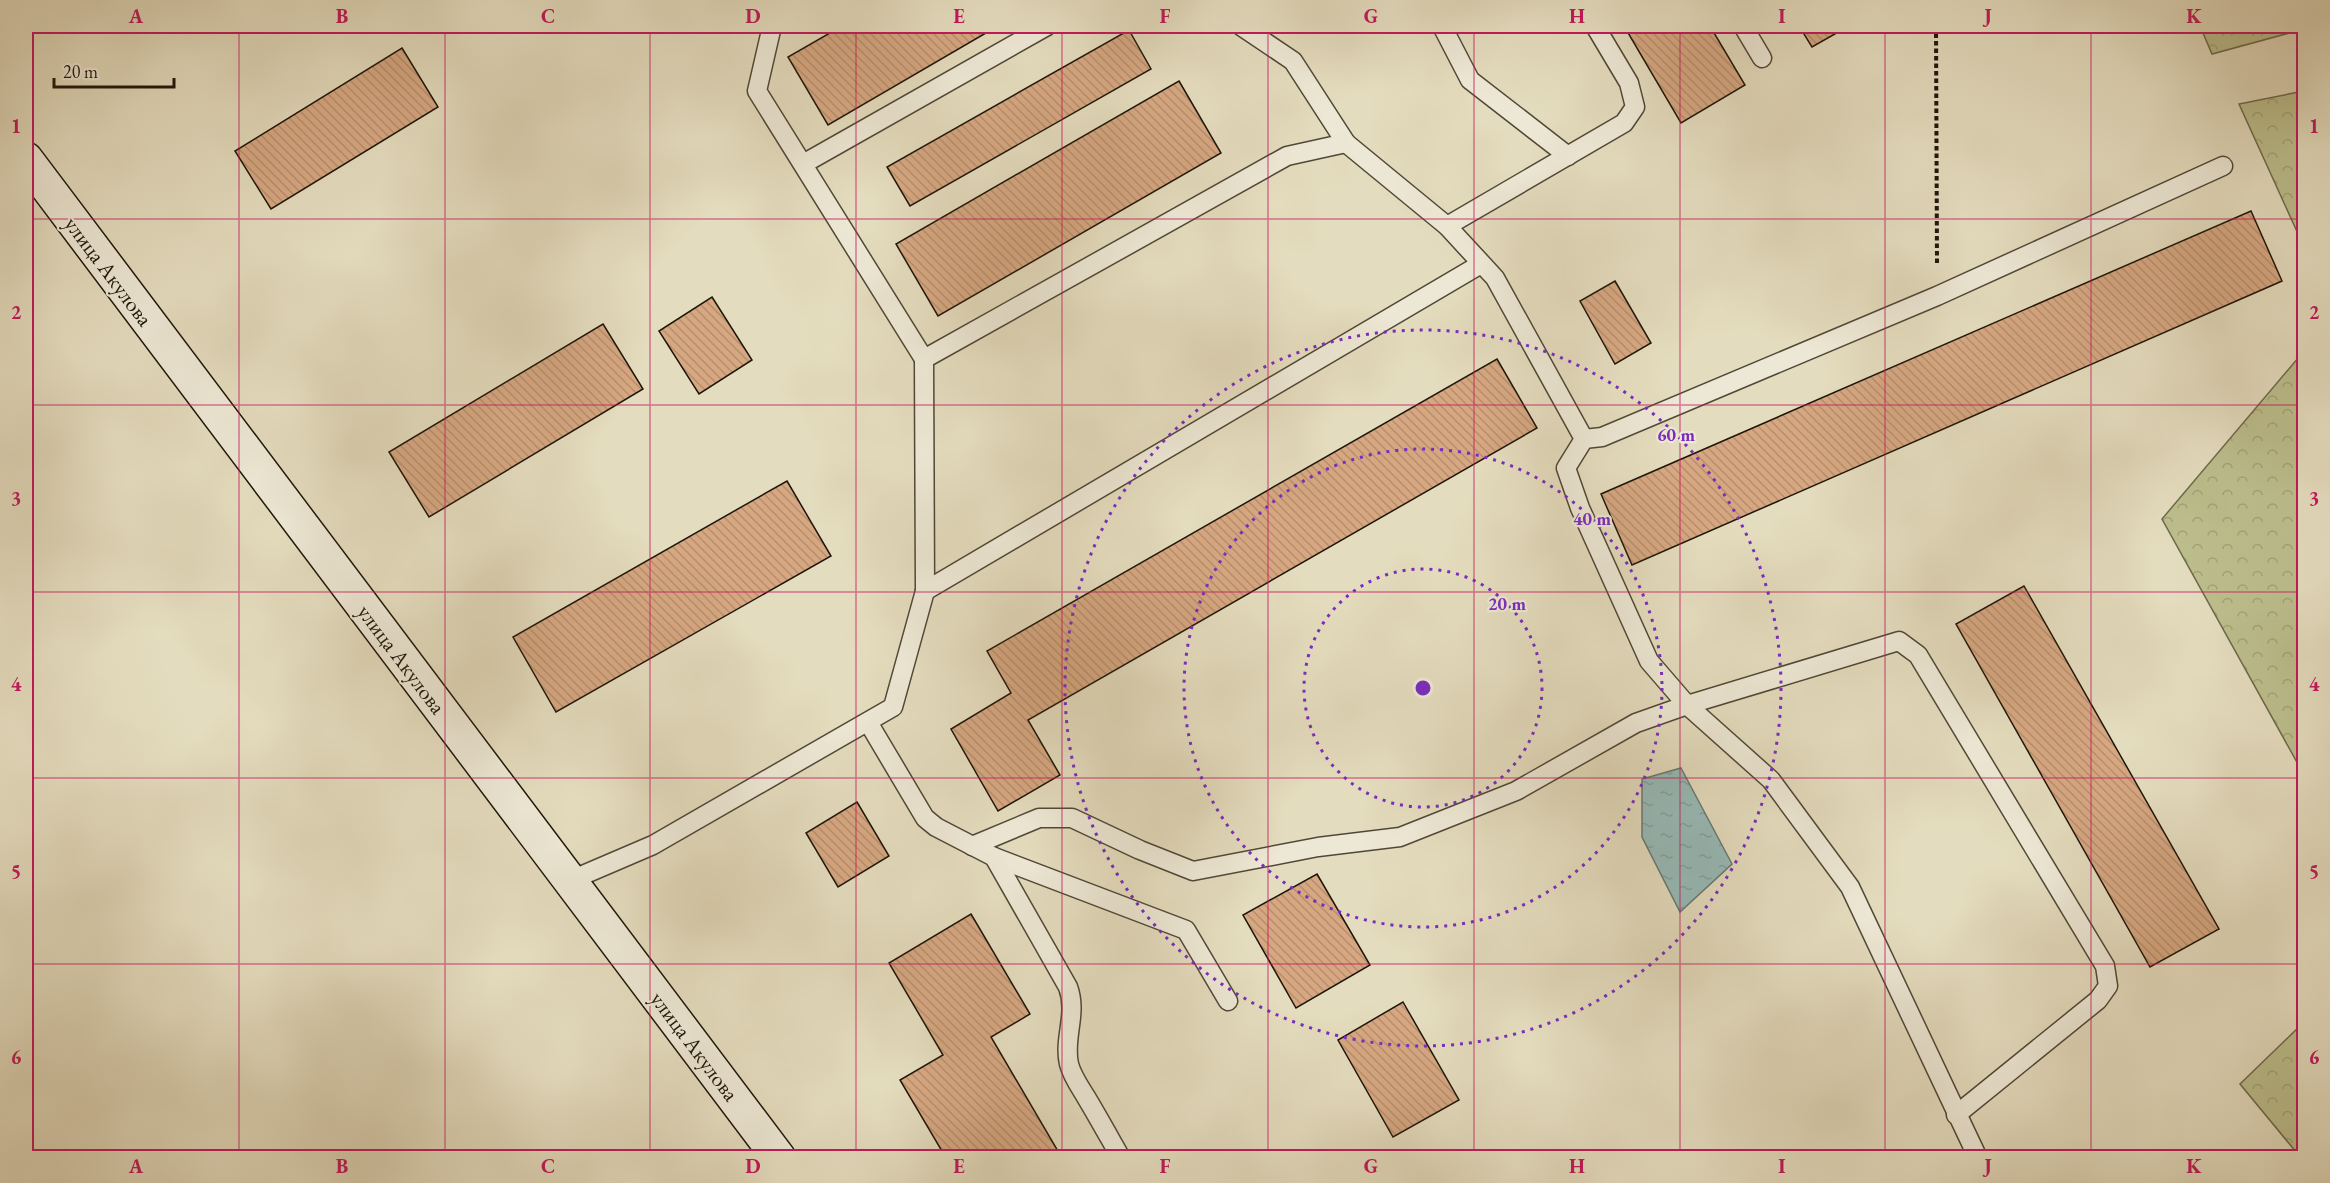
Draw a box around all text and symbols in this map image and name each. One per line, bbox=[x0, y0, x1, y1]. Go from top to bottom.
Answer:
text: A bbox=[128, 3, 144, 29]
text: B bbox=[336, 3, 348, 29]
text: C bbox=[541, 3, 555, 29]
text: D bbox=[745, 3, 761, 29]
text: E bbox=[953, 3, 965, 29]
text: F bbox=[1160, 3, 1171, 29]
text: G bbox=[1364, 3, 1378, 29]
text: H bbox=[1569, 3, 1585, 29]
text: I bbox=[1778, 3, 1786, 29]
text: J bbox=[1982, 3, 1992, 29]
text: K bbox=[2186, 3, 2202, 29]
scale bar bbox=[54, 51, 174, 89]
text: 20 m bbox=[63, 60, 98, 83]
text: 1 bbox=[11, 113, 21, 139]
text: 1 bbox=[2309, 113, 2319, 139]
street label: улица Акулова bbox=[58, 211, 159, 332]
text: 2 bbox=[11, 299, 22, 325]
text: 2 bbox=[2309, 299, 2320, 325]
text: 60 m bbox=[1657, 423, 1695, 446]
text: 3 bbox=[11, 485, 21, 511]
text: 3 bbox=[2309, 485, 2319, 511]
text: 40 m bbox=[1573, 507, 1611, 530]
text: 20 m bbox=[1488, 592, 1526, 615]
street label: улица Акулова bbox=[351, 599, 452, 720]
text: 4 bbox=[11, 671, 22, 697]
text: 4 bbox=[2309, 671, 2320, 697]
centre of rings bbox=[1413, 678, 1433, 698]
text: 5 bbox=[11, 858, 21, 884]
text: 5 bbox=[2309, 858, 2319, 884]
street label: улица Акулова bbox=[644, 986, 745, 1107]
text: 6 bbox=[11, 1044, 22, 1070]
text: 6 bbox=[2309, 1044, 2320, 1070]
text: A bbox=[128, 1153, 144, 1179]
text: B bbox=[336, 1153, 348, 1179]
text: C bbox=[541, 1153, 555, 1179]
text: D bbox=[745, 1153, 761, 1179]
text: E bbox=[953, 1153, 965, 1179]
text: F bbox=[1160, 1153, 1171, 1179]
text: G bbox=[1364, 1153, 1378, 1179]
text: H bbox=[1569, 1153, 1585, 1179]
text: I bbox=[1778, 1153, 1786, 1179]
text: J bbox=[1982, 1153, 1992, 1179]
text: K bbox=[2186, 1153, 2202, 1179]

